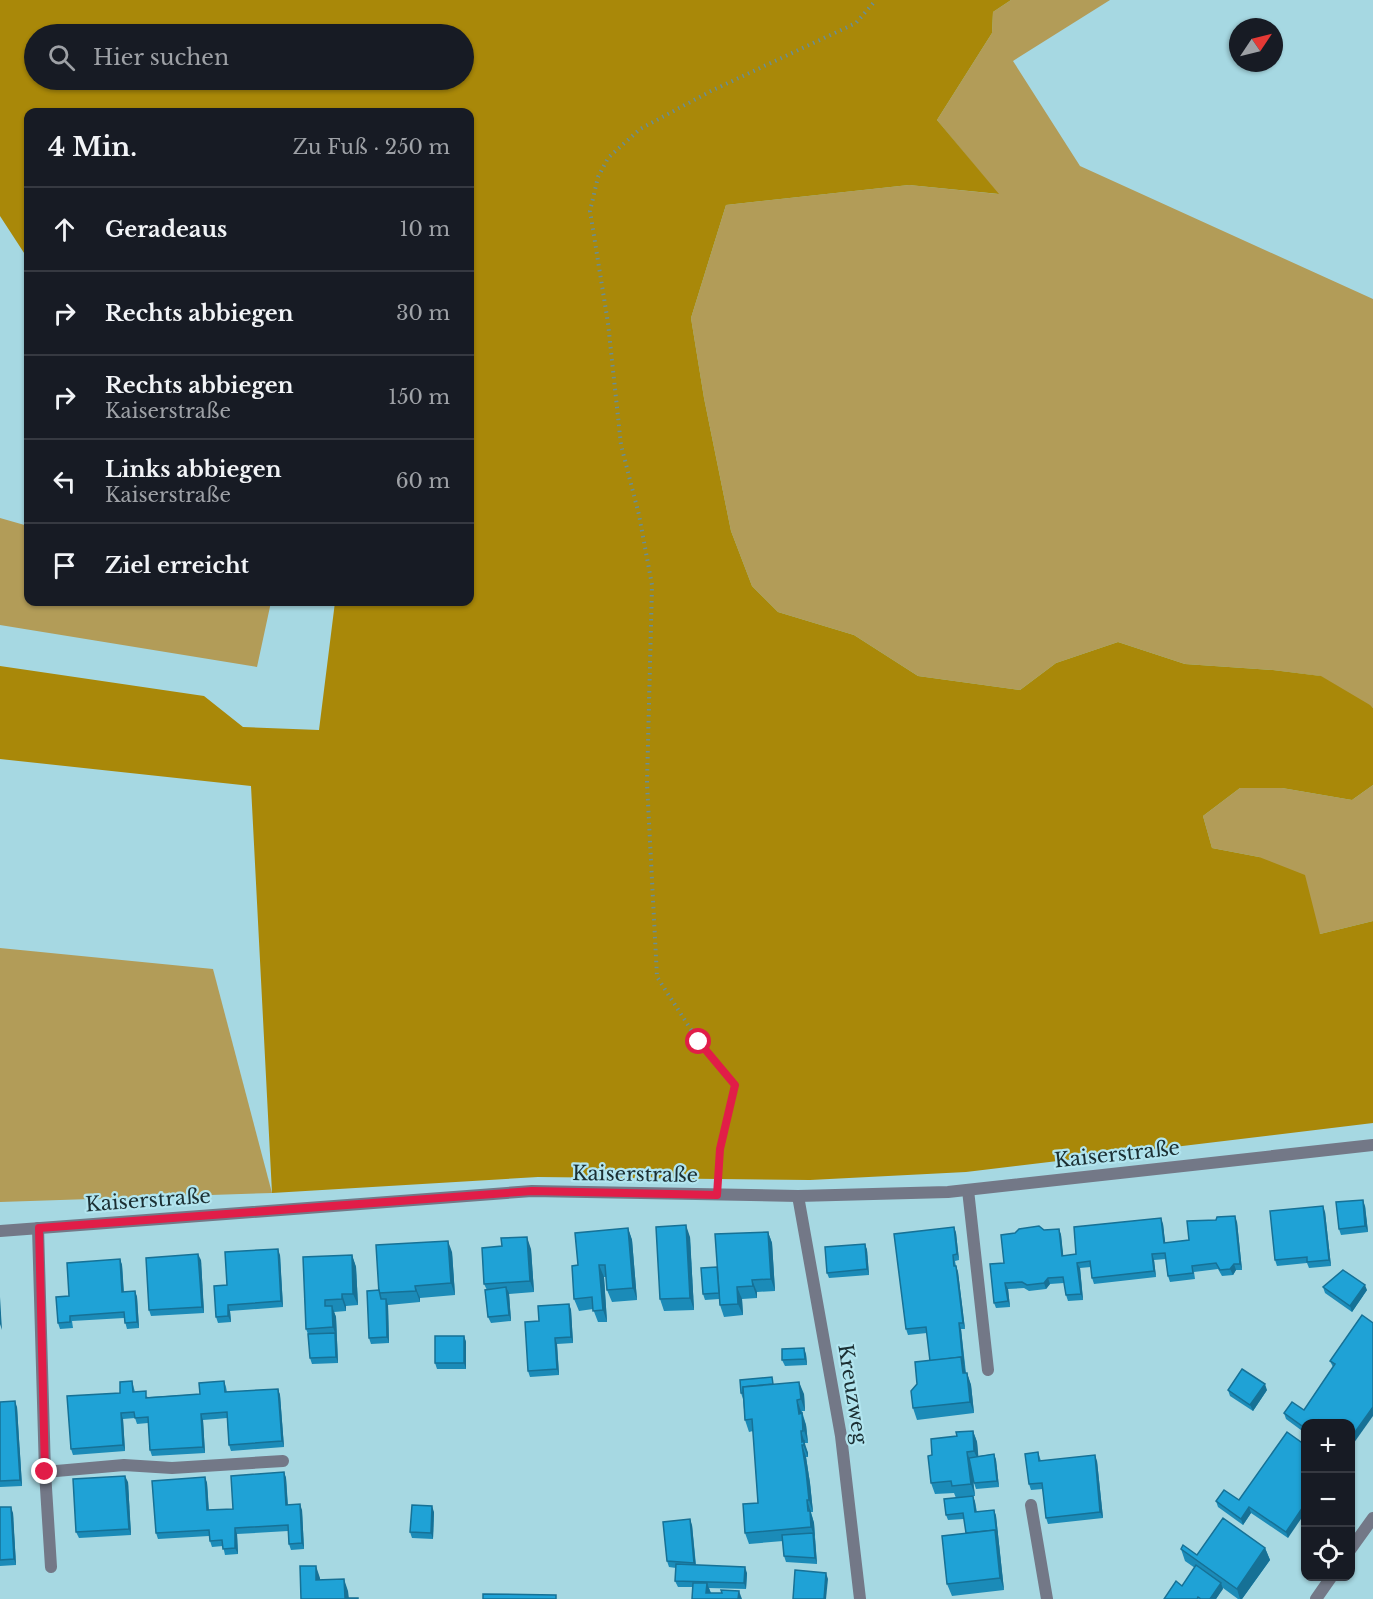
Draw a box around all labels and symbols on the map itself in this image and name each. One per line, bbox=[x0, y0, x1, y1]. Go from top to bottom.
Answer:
north arrow bbox=[1229, 18, 1283, 72]
route start bbox=[685, 1028, 711, 1054]
street label: Kaiserstraße bbox=[1053, 1135, 1181, 1173]
street label: Kaiserstraße bbox=[572, 1161, 698, 1187]
street label: Kaiserstraße bbox=[84, 1184, 212, 1216]
street label: Kreuzweg bbox=[833, 1342, 873, 1447]
route end bbox=[31, 1458, 57, 1484]

